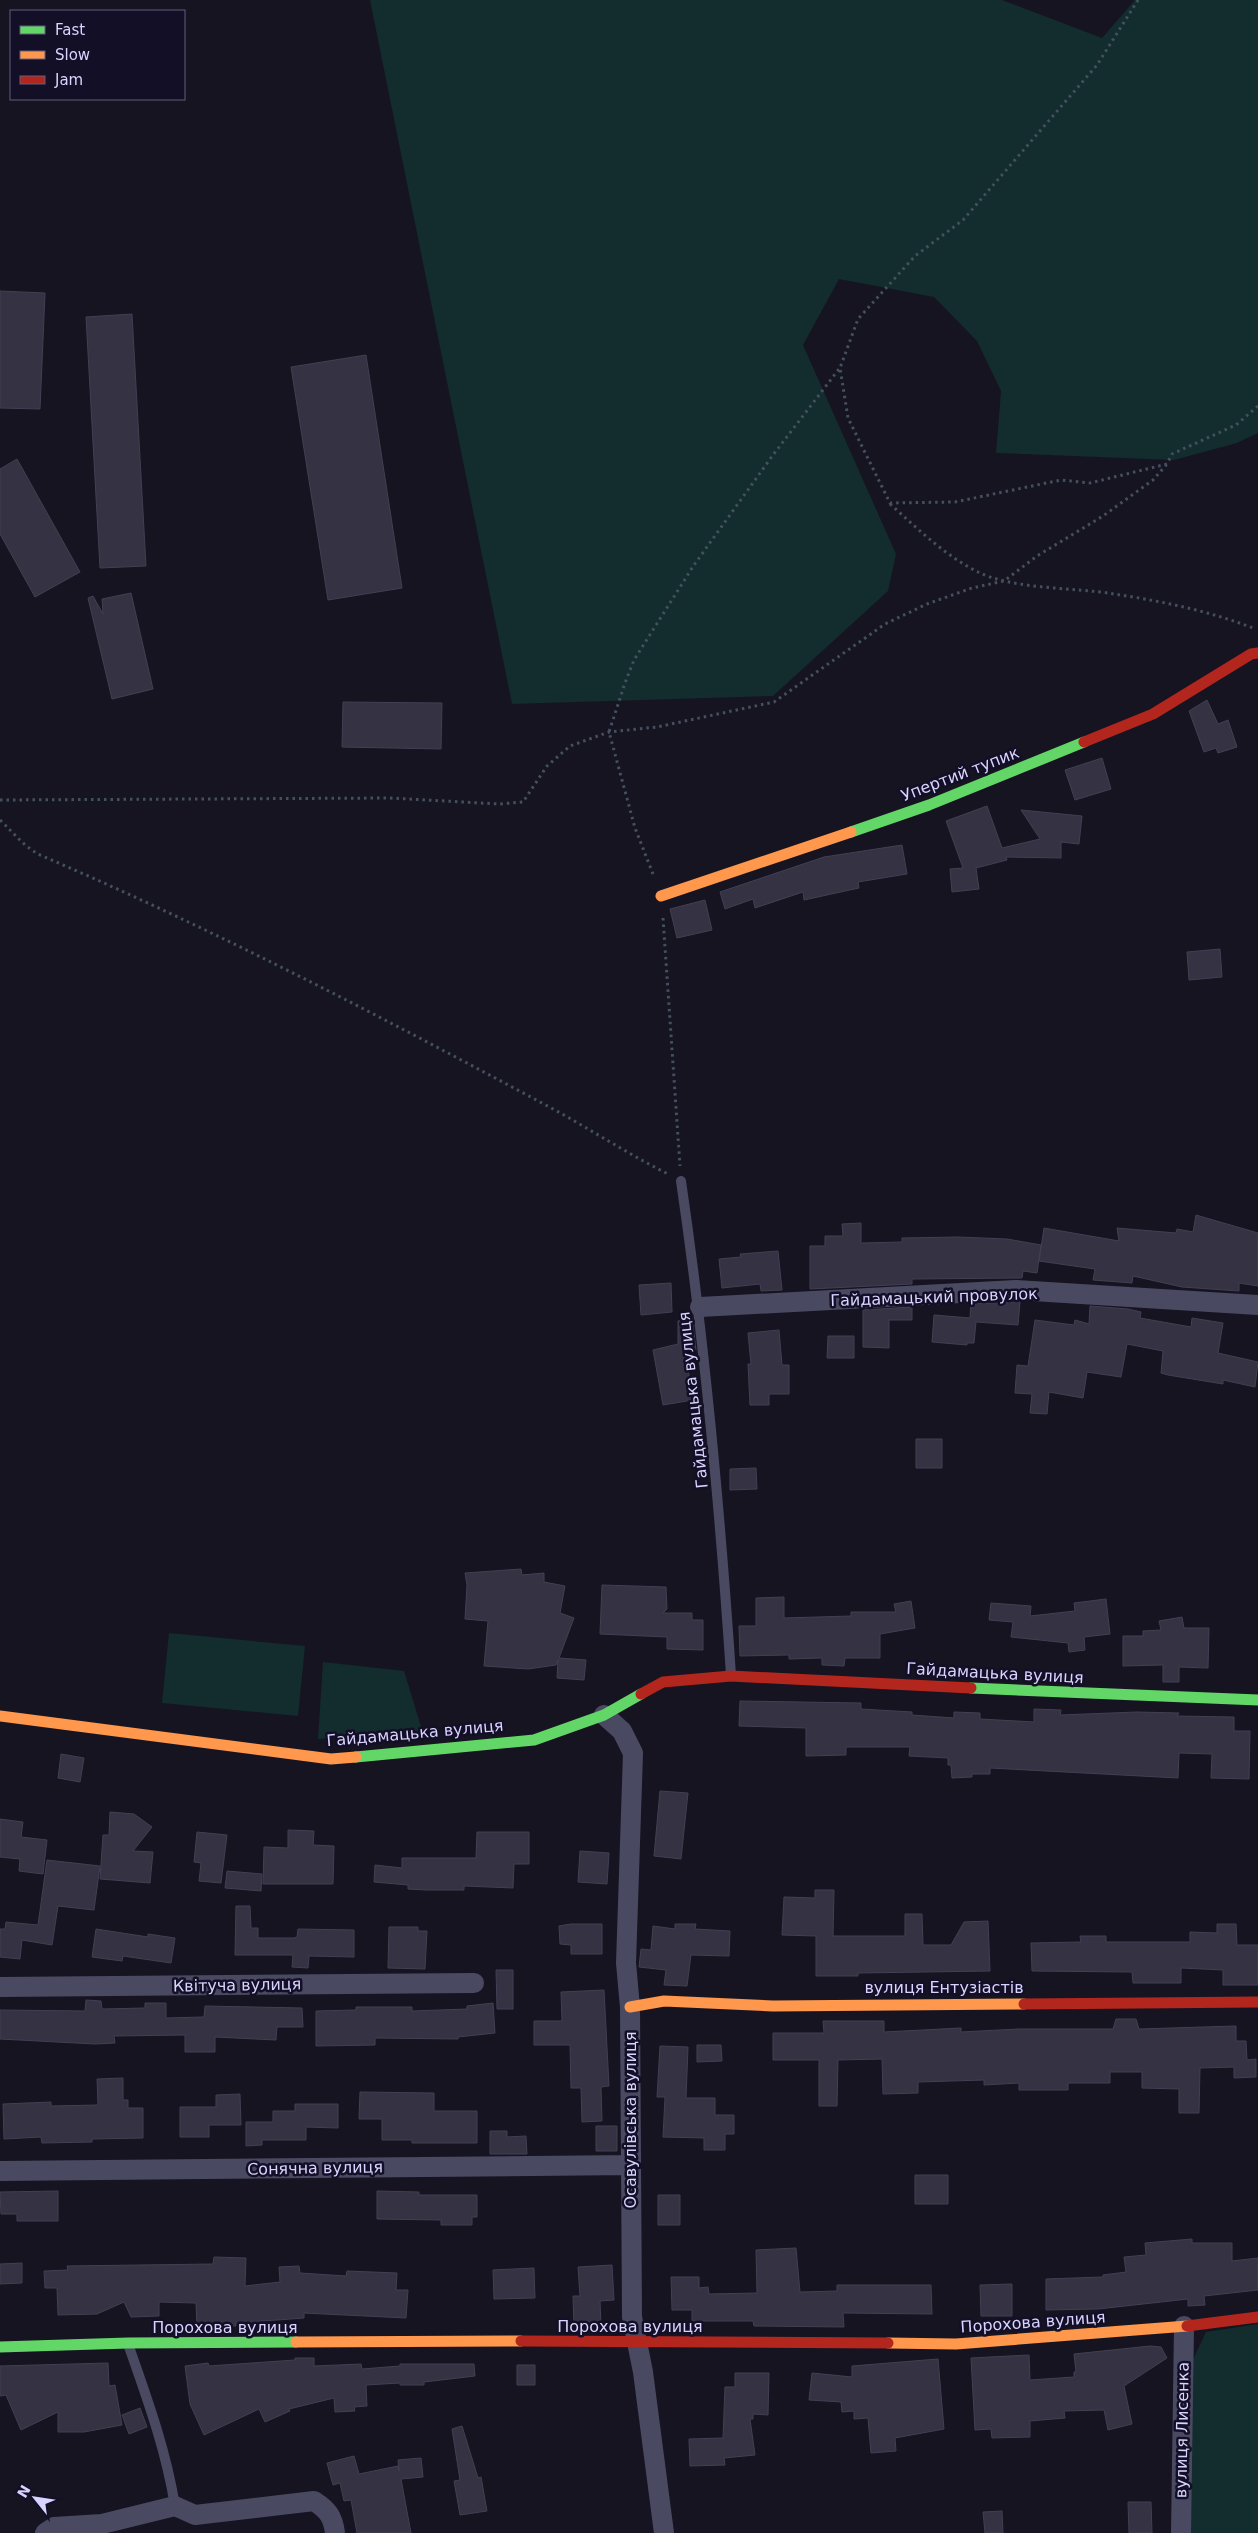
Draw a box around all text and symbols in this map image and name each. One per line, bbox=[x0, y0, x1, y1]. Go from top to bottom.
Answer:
legend bbox=[10, 10, 185, 100]
text: Fast bbox=[55, 21, 85, 39]
text: Slow bbox=[55, 46, 90, 64]
text: Jam bbox=[54, 71, 83, 89]
street label: Упертий тупик bbox=[898, 743, 1022, 805]
street label: Гайдамацький провулок bbox=[830, 1284, 1038, 1310]
street label: Гайдамацька вулиця bbox=[674, 1311, 712, 1489]
street label: Гайдамацька вулиця bbox=[906, 1659, 1084, 1687]
street label: Гайдамацька вулиця bbox=[326, 1716, 504, 1750]
street label: Квітуча вулиця bbox=[173, 1974, 301, 1996]
street label: вулиця Ентузіастів bbox=[864, 1978, 1024, 1997]
street label: Осавулівська вулиця bbox=[621, 2031, 640, 2209]
street label: Сонячна вулиця bbox=[247, 2157, 383, 2179]
street label: Порохова вулиця bbox=[960, 2307, 1106, 2337]
street label: Порохова вулиця bbox=[557, 2317, 703, 2336]
street label: Порохова вулиця bbox=[152, 2318, 298, 2337]
street label: вулиця Лисенка bbox=[1171, 2362, 1193, 2498]
north arrow bbox=[10, 2473, 60, 2523]
text: N bbox=[14, 2482, 34, 2501]

